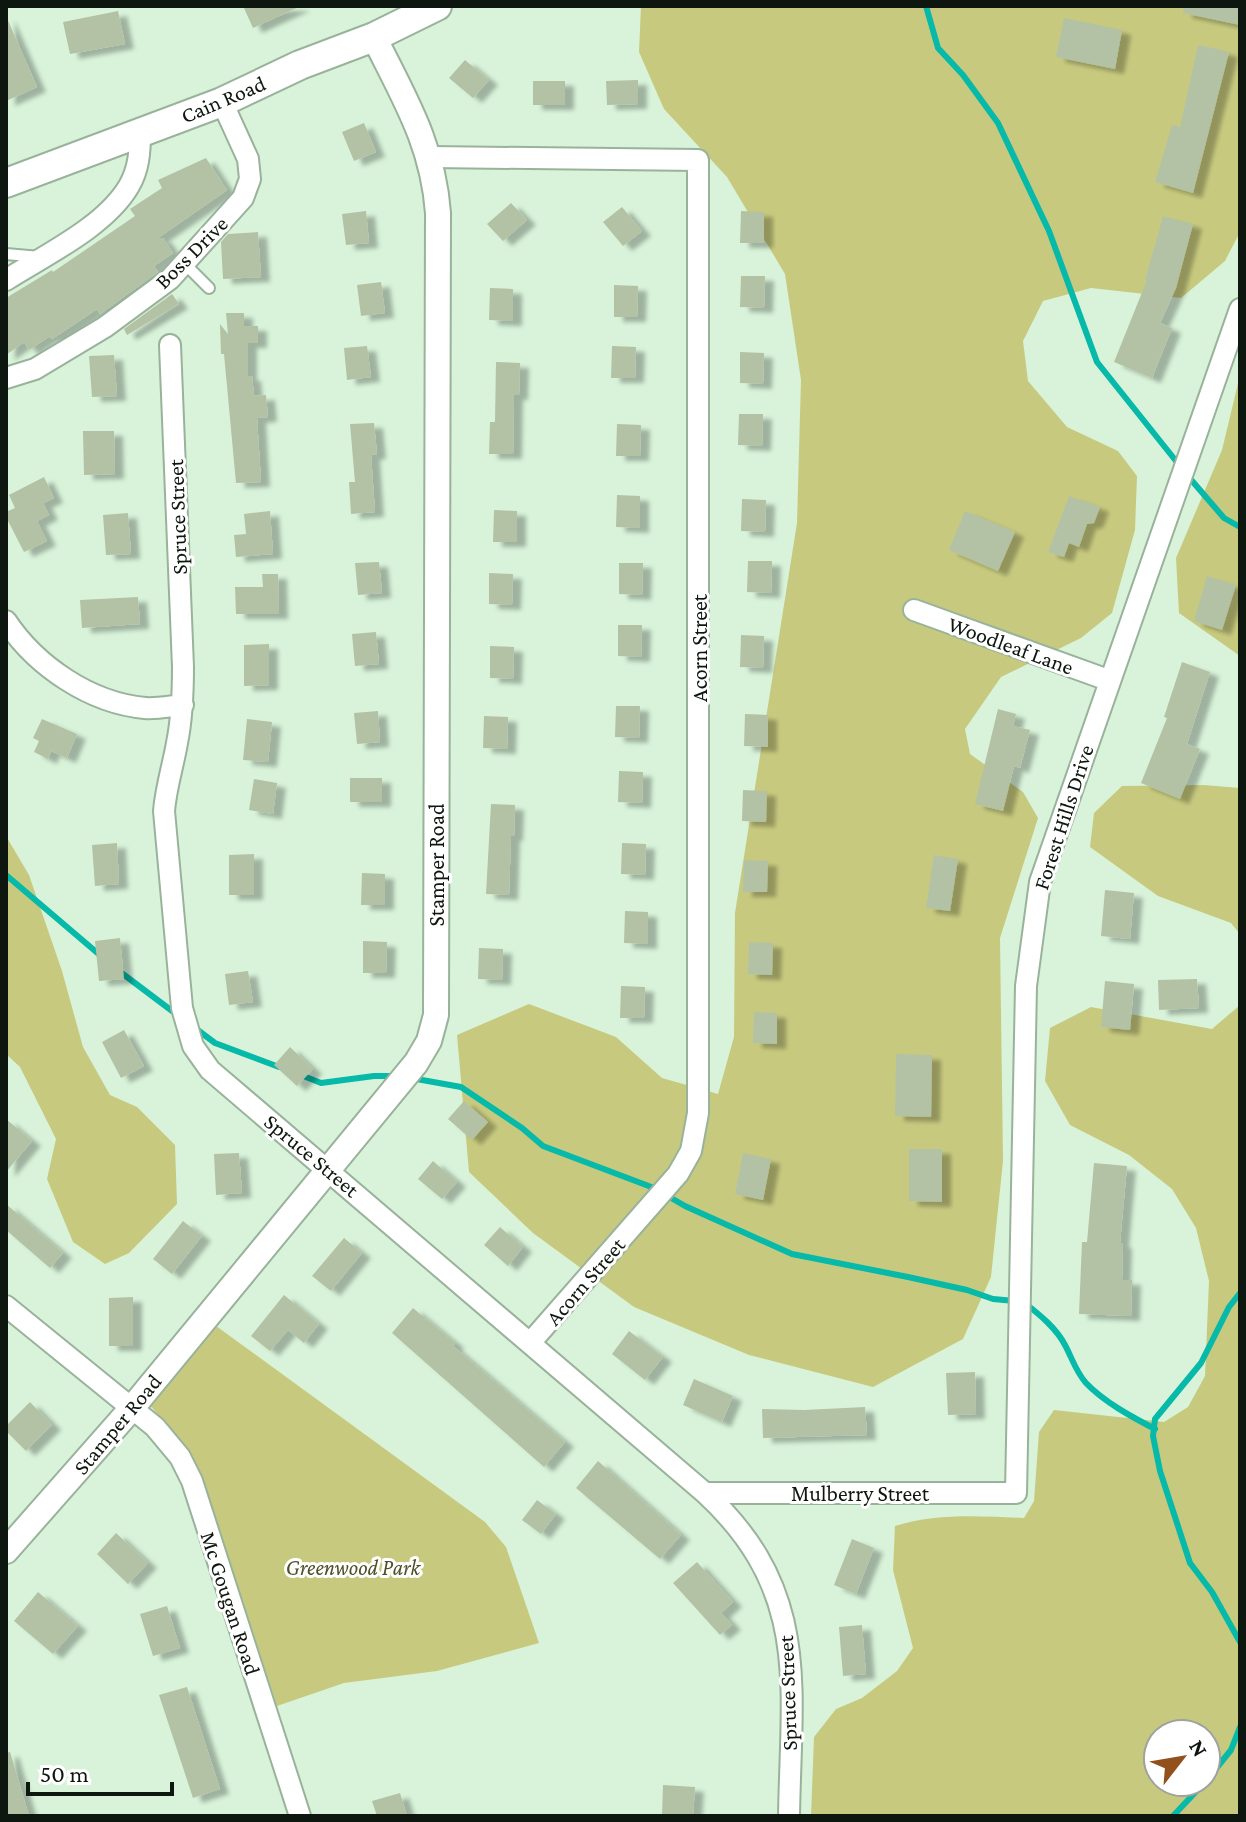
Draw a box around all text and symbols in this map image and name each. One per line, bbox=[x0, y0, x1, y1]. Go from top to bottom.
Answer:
street label: Cain Road bbox=[177, 70, 270, 128]
street label: Boss Drive bbox=[150, 211, 233, 294]
street label: Spruce Street bbox=[163, 458, 192, 575]
street label: Acorn Street bbox=[687, 593, 712, 702]
street label: Woodleaf Lane bbox=[945, 611, 1077, 680]
street label: Forest Hills Drive bbox=[1028, 742, 1099, 893]
street label: Stamper Road bbox=[424, 803, 449, 927]
street label: Spruce Street bbox=[259, 1109, 365, 1203]
street label: Acorn Street bbox=[541, 1232, 631, 1330]
street label: Stamper Road bbox=[68, 1369, 167, 1480]
street label: Mulberry Street bbox=[791, 1481, 930, 1506]
street label: Mc Gougan Road bbox=[196, 1528, 266, 1678]
park label: Greenwood Park bbox=[286, 1555, 422, 1580]
street label: Spruce Street bbox=[773, 1634, 802, 1751]
north arrow bbox=[1142, 1718, 1222, 1798]
text: N bbox=[1184, 1735, 1213, 1761]
scale bar bbox=[28, 1746, 172, 1796]
text: 50 m bbox=[40, 1760, 89, 1787]

